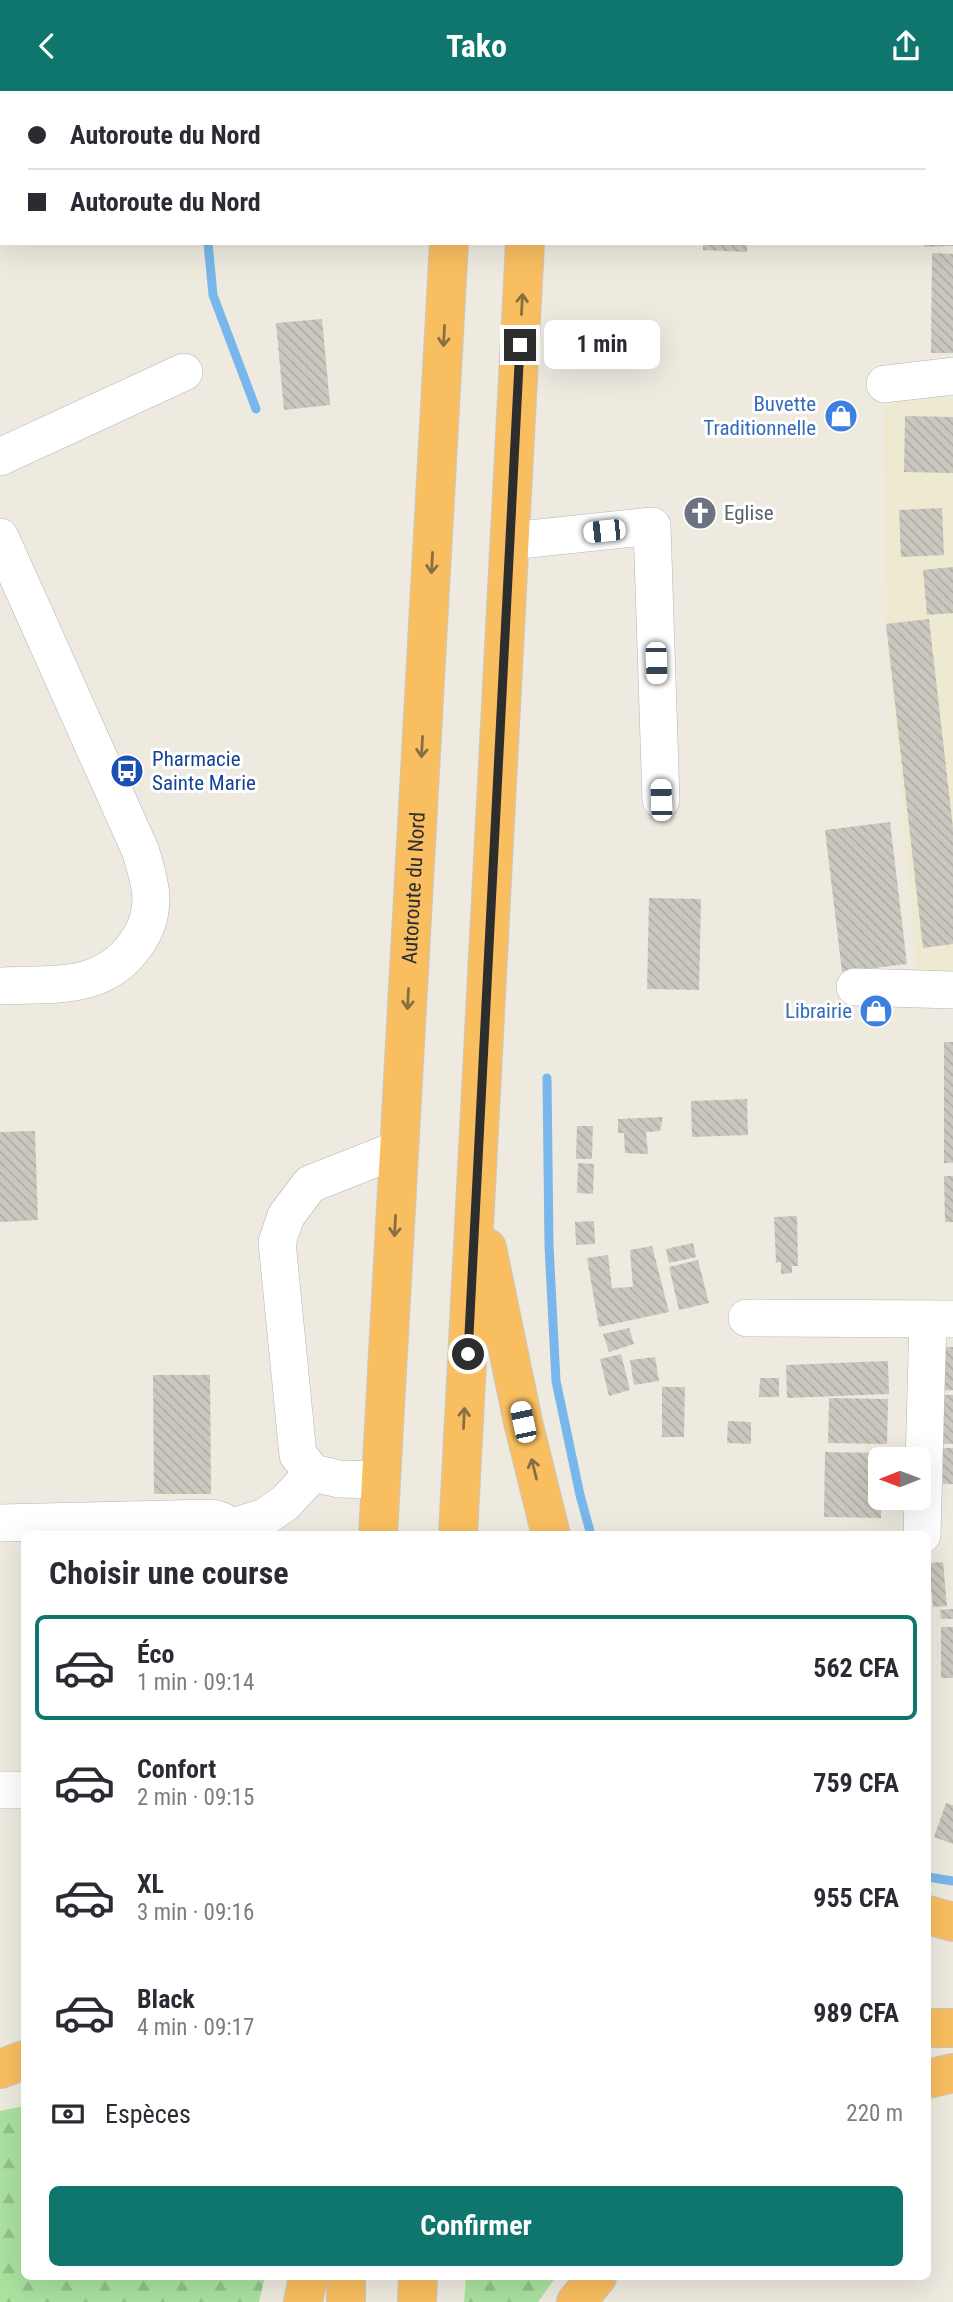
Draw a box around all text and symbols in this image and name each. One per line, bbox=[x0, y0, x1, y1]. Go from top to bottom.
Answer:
icon: back bbox=[28, 27, 66, 65]
text: Tako bbox=[446, 27, 507, 65]
icon: share bbox=[887, 27, 925, 65]
text: Autoroute du Nord bbox=[70, 120, 261, 150]
text: Autoroute du Nord bbox=[70, 187, 261, 217]
one-way arrow bbox=[515, 292, 528, 315]
callout: 1 min bbox=[544, 321, 660, 369]
one-way arrow bbox=[438, 324, 451, 347]
route end bbox=[504, 329, 536, 361]
text: 1 min bbox=[576, 331, 628, 358]
place label: Buvette Traditionnelle bbox=[703, 392, 816, 440]
shop icon: Buvette Traditionnelle bbox=[822, 397, 860, 435]
church icon: Eglise bbox=[681, 494, 719, 532]
place label: Eglise bbox=[724, 501, 774, 525]
car bbox=[583, 518, 626, 544]
one-way arrow bbox=[425, 551, 438, 574]
car bbox=[645, 642, 668, 684]
one-way arrow bbox=[415, 736, 428, 759]
place label: Pharmacie Sainte Marie bbox=[152, 747, 256, 795]
bus stop icon: Pharmacie Sainte Marie bbox=[108, 752, 146, 790]
car bbox=[650, 779, 673, 821]
street label: Autoroute du Nord bbox=[397, 811, 430, 965]
one-way arrow bbox=[401, 987, 414, 1010]
shop icon: Librairie bbox=[857, 992, 895, 1030]
place label: Librairie bbox=[785, 999, 852, 1023]
one-way arrow bbox=[388, 1214, 401, 1237]
route start bbox=[452, 1338, 484, 1370]
car bbox=[509, 1399, 538, 1445]
one-way arrow bbox=[458, 1407, 471, 1429]
north arrow bbox=[868, 1447, 931, 1510]
map controls bbox=[868, 1447, 931, 1510]
one-way arrow bbox=[527, 1458, 540, 1480]
text: Choisir une course bbox=[49, 1554, 289, 1592]
icon: car bbox=[53, 1636, 116, 1699]
text: Éco bbox=[137, 1639, 174, 1669]
text: 562 CFA bbox=[813, 1653, 899, 1683]
text: 1 min · 09:14 bbox=[137, 1669, 254, 1696]
icon: car bbox=[53, 1751, 116, 1814]
text: Confort bbox=[137, 1754, 216, 1784]
text: 759 CFA bbox=[813, 1768, 899, 1798]
text: 2 min · 09:15 bbox=[137, 1784, 254, 1811]
icon: car bbox=[53, 1866, 116, 1929]
text: XL bbox=[137, 1869, 164, 1899]
text: 955 CFA bbox=[813, 1883, 899, 1913]
text: 3 min · 09:16 bbox=[137, 1899, 254, 1926]
icon: car bbox=[53, 1981, 116, 2044]
text: Black bbox=[137, 1984, 195, 2014]
text: 989 CFA bbox=[813, 1998, 899, 2028]
text: 4 min · 09:17 bbox=[137, 2014, 254, 2041]
icon: cash bbox=[49, 2095, 87, 2133]
text: Espèces bbox=[105, 2099, 191, 2129]
text: 220 m bbox=[846, 2100, 903, 2127]
button: Confirmer bbox=[49, 2186, 903, 2266]

